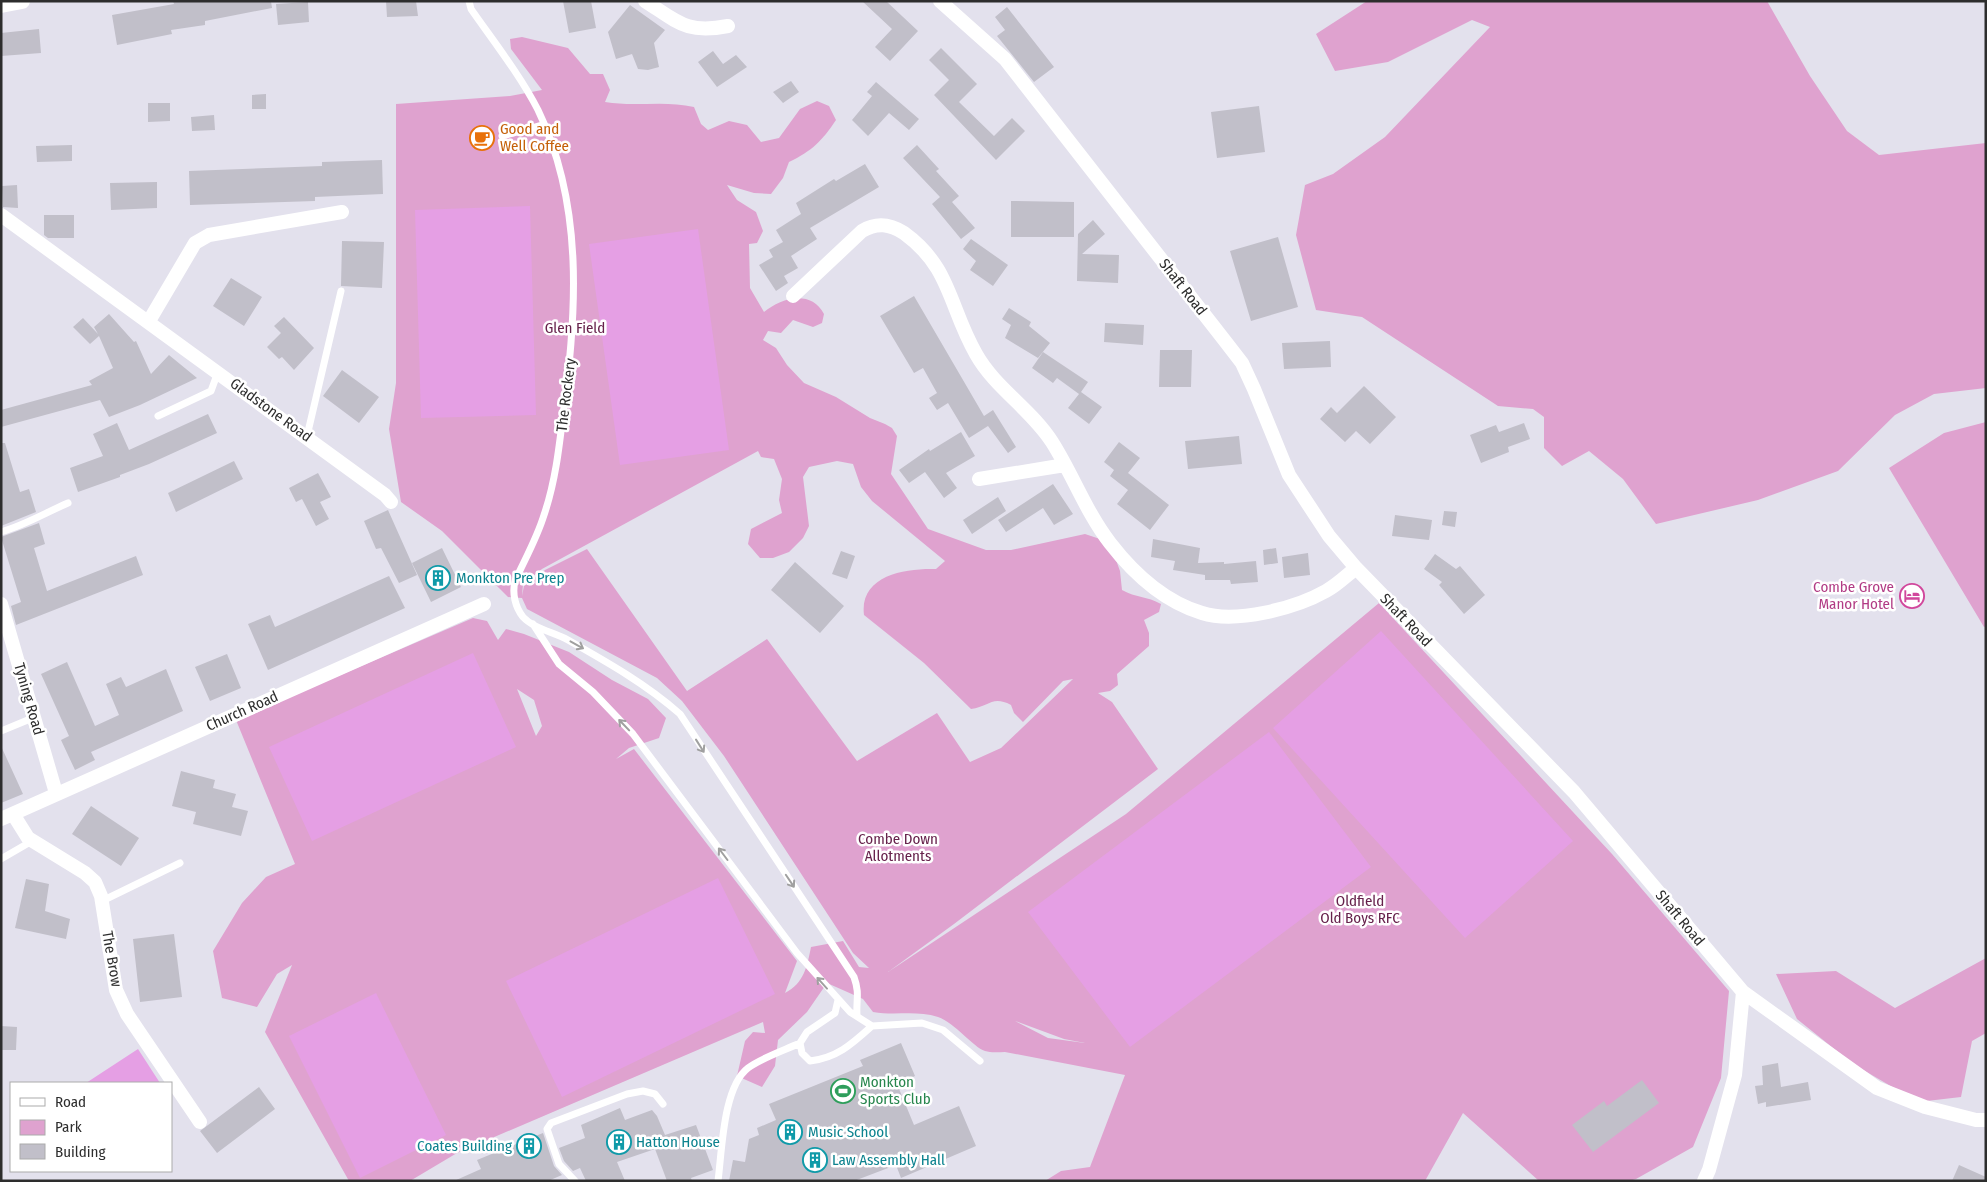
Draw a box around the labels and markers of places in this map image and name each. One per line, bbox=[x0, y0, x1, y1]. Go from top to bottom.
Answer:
place label: Good and Well Coffee bbox=[500, 120, 569, 155]
cafe icon: Good and Well Coffee bbox=[469, 125, 495, 151]
building icon: Monkton Pre Prep bbox=[425, 565, 451, 591]
place label: Monkton Pre Prep bbox=[456, 569, 565, 587]
place label: Combe Grove Manor Hotel bbox=[1813, 578, 1894, 613]
hotel icon: Combe Grove Manor Hotel bbox=[1899, 583, 1925, 609]
place label: Monkton Sports Club bbox=[860, 1073, 931, 1108]
sports icon: Monkton Sports Club bbox=[830, 1078, 856, 1104]
building icon: Music School bbox=[777, 1119, 803, 1145]
place label: Music School bbox=[808, 1123, 888, 1141]
building icon: Hatton House bbox=[606, 1129, 632, 1155]
building icon: Coates Building bbox=[516, 1133, 542, 1159]
place label: Hatton House bbox=[636, 1133, 720, 1151]
place label: Coates Building bbox=[417, 1137, 512, 1155]
building icon: Law Assembly Hall bbox=[802, 1147, 828, 1173]
place label: Law Assembly Hall bbox=[832, 1151, 945, 1169]

